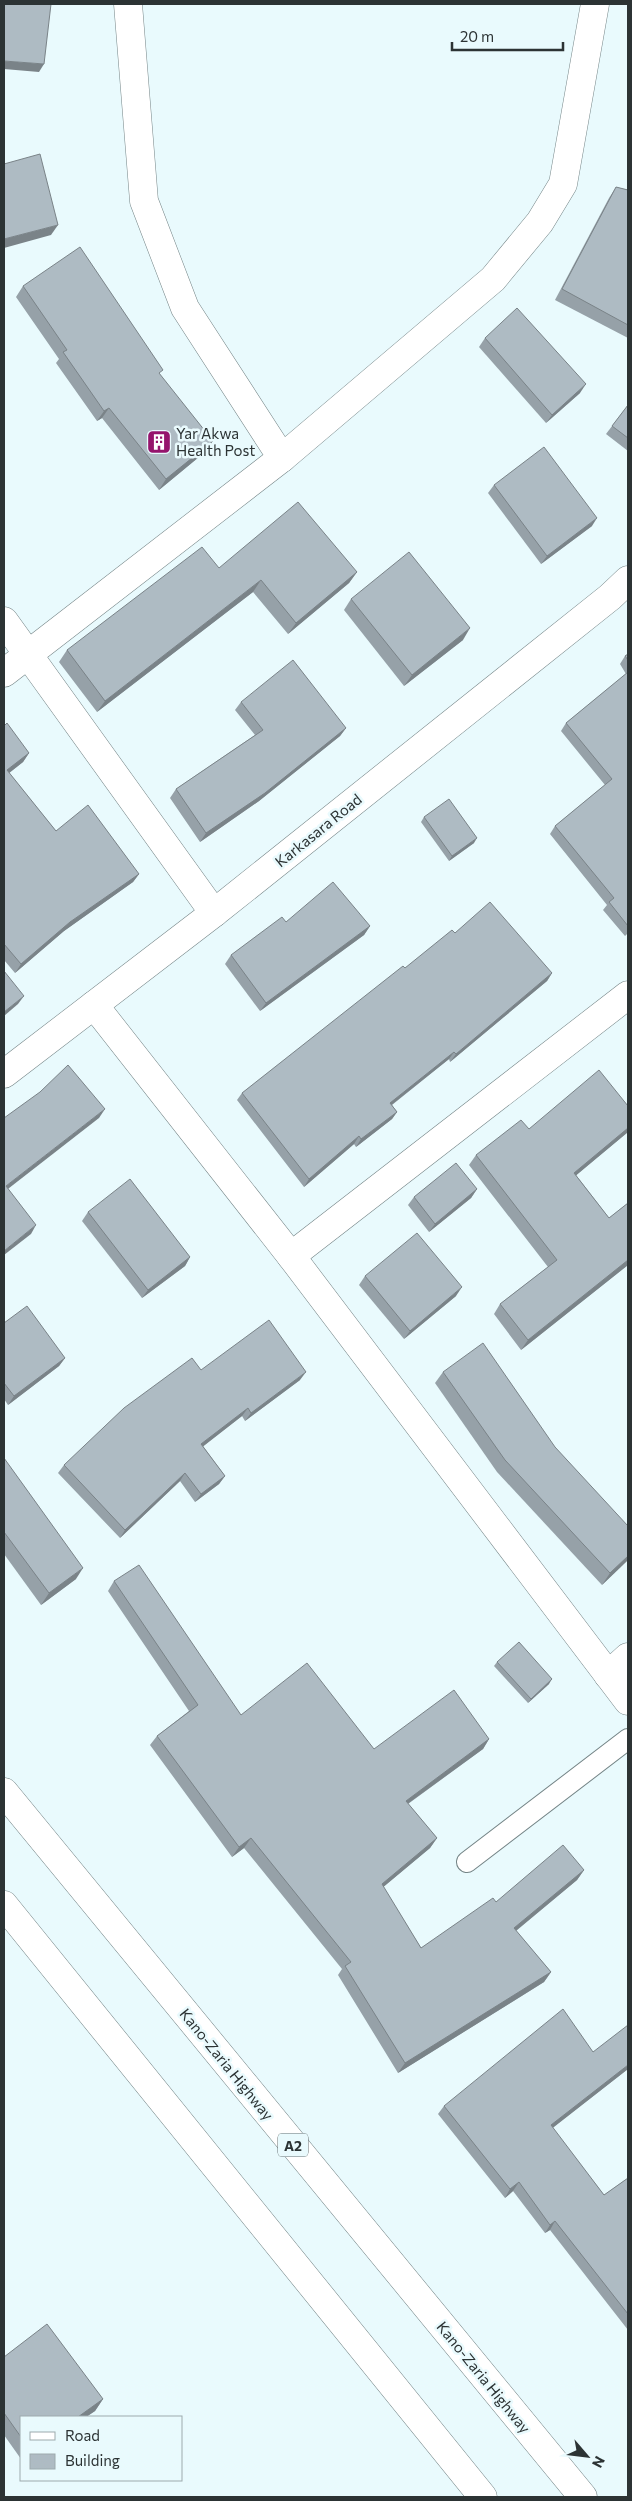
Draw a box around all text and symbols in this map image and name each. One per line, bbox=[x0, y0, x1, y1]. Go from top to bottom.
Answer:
scale bar bbox=[452, 20, 563, 52]
text: 20 m bbox=[460, 27, 494, 45]
place label: Yar Akwa Health Post bbox=[176, 424, 255, 459]
building icon: Yar Akwa Health Post bbox=[146, 429, 172, 455]
street label: Karkasara Road bbox=[271, 790, 365, 870]
street label: Kano-Zaria Highway bbox=[176, 2004, 278, 2124]
road number: A2 bbox=[278, 2134, 308, 2156]
street label: Kano-Zaria Highway bbox=[433, 2317, 535, 2437]
legend bbox=[20, 2416, 182, 2481]
text: Road bbox=[65, 2426, 100, 2444]
north arrow bbox=[562, 2431, 612, 2481]
text: Building bbox=[65, 2451, 120, 2469]
text: N bbox=[589, 2454, 609, 2471]

